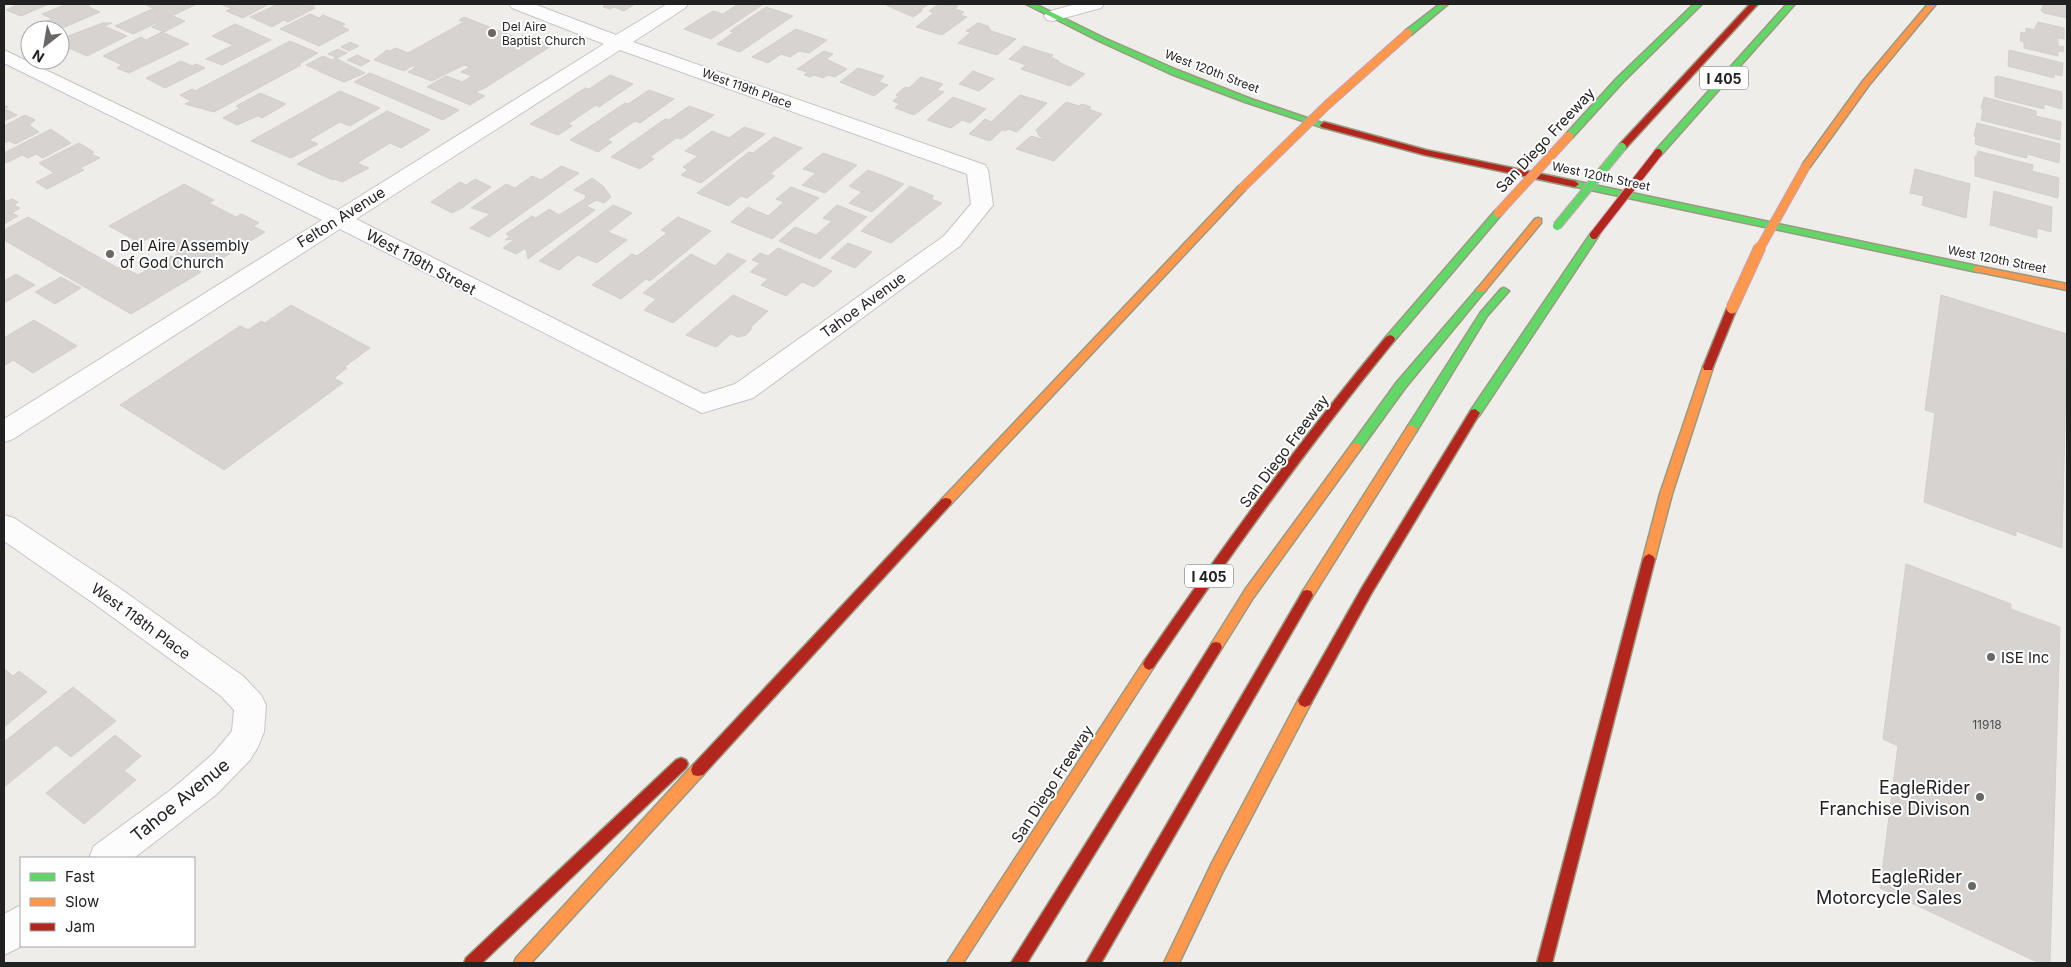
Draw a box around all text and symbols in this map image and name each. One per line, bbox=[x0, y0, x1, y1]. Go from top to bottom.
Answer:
place label: Del Aire Baptist Church bbox=[502, 19, 586, 48]
north arrow bbox=[20, 20, 70, 70]
marker: Del Aire Baptist Church bbox=[486, 27, 498, 39]
street label: West 120th Street bbox=[1163, 46, 1261, 96]
text: N bbox=[29, 47, 47, 67]
street label: West 119th Place bbox=[700, 65, 794, 111]
road number: I 405 bbox=[1700, 66, 1748, 90]
street label: San Diego Freeway bbox=[1491, 83, 1599, 196]
street label: West 120th Street bbox=[1551, 158, 1652, 194]
street label: Felton Avenue bbox=[293, 182, 389, 252]
street label: West 119th Street bbox=[363, 225, 479, 299]
place label: Del Aire Assembly of God Church bbox=[120, 236, 250, 272]
street label: West 120th Street bbox=[1946, 242, 2048, 276]
marker: Del Aire Assembly of God Church bbox=[104, 248, 116, 260]
street label: Tahoe Avenue bbox=[817, 268, 909, 342]
street label: San Diego Freeway bbox=[1235, 390, 1333, 511]
road number: I 405 bbox=[1185, 564, 1233, 588]
street label: West 118th Place bbox=[88, 579, 194, 663]
place label: ISE Inc bbox=[2001, 648, 2049, 667]
marker: ISE Inc bbox=[1985, 651, 1997, 663]
house number: 11918 bbox=[1972, 717, 2002, 732]
street label: San Diego Freeway bbox=[1007, 721, 1097, 846]
street label: Tahoe Avenue bbox=[127, 754, 233, 846]
place label: EagleRider Franchise Divison bbox=[1819, 777, 1970, 819]
marker: EagleRider Franchise Divison bbox=[1974, 791, 1986, 803]
legend bbox=[20, 857, 195, 947]
place label: EagleRider Motorcycle Sales bbox=[1816, 866, 1962, 908]
text: Fast bbox=[65, 867, 95, 886]
marker: EagleRider Motorcycle Sales bbox=[1966, 880, 1978, 892]
text: Slow bbox=[65, 892, 99, 911]
text: Jam bbox=[65, 917, 95, 936]

